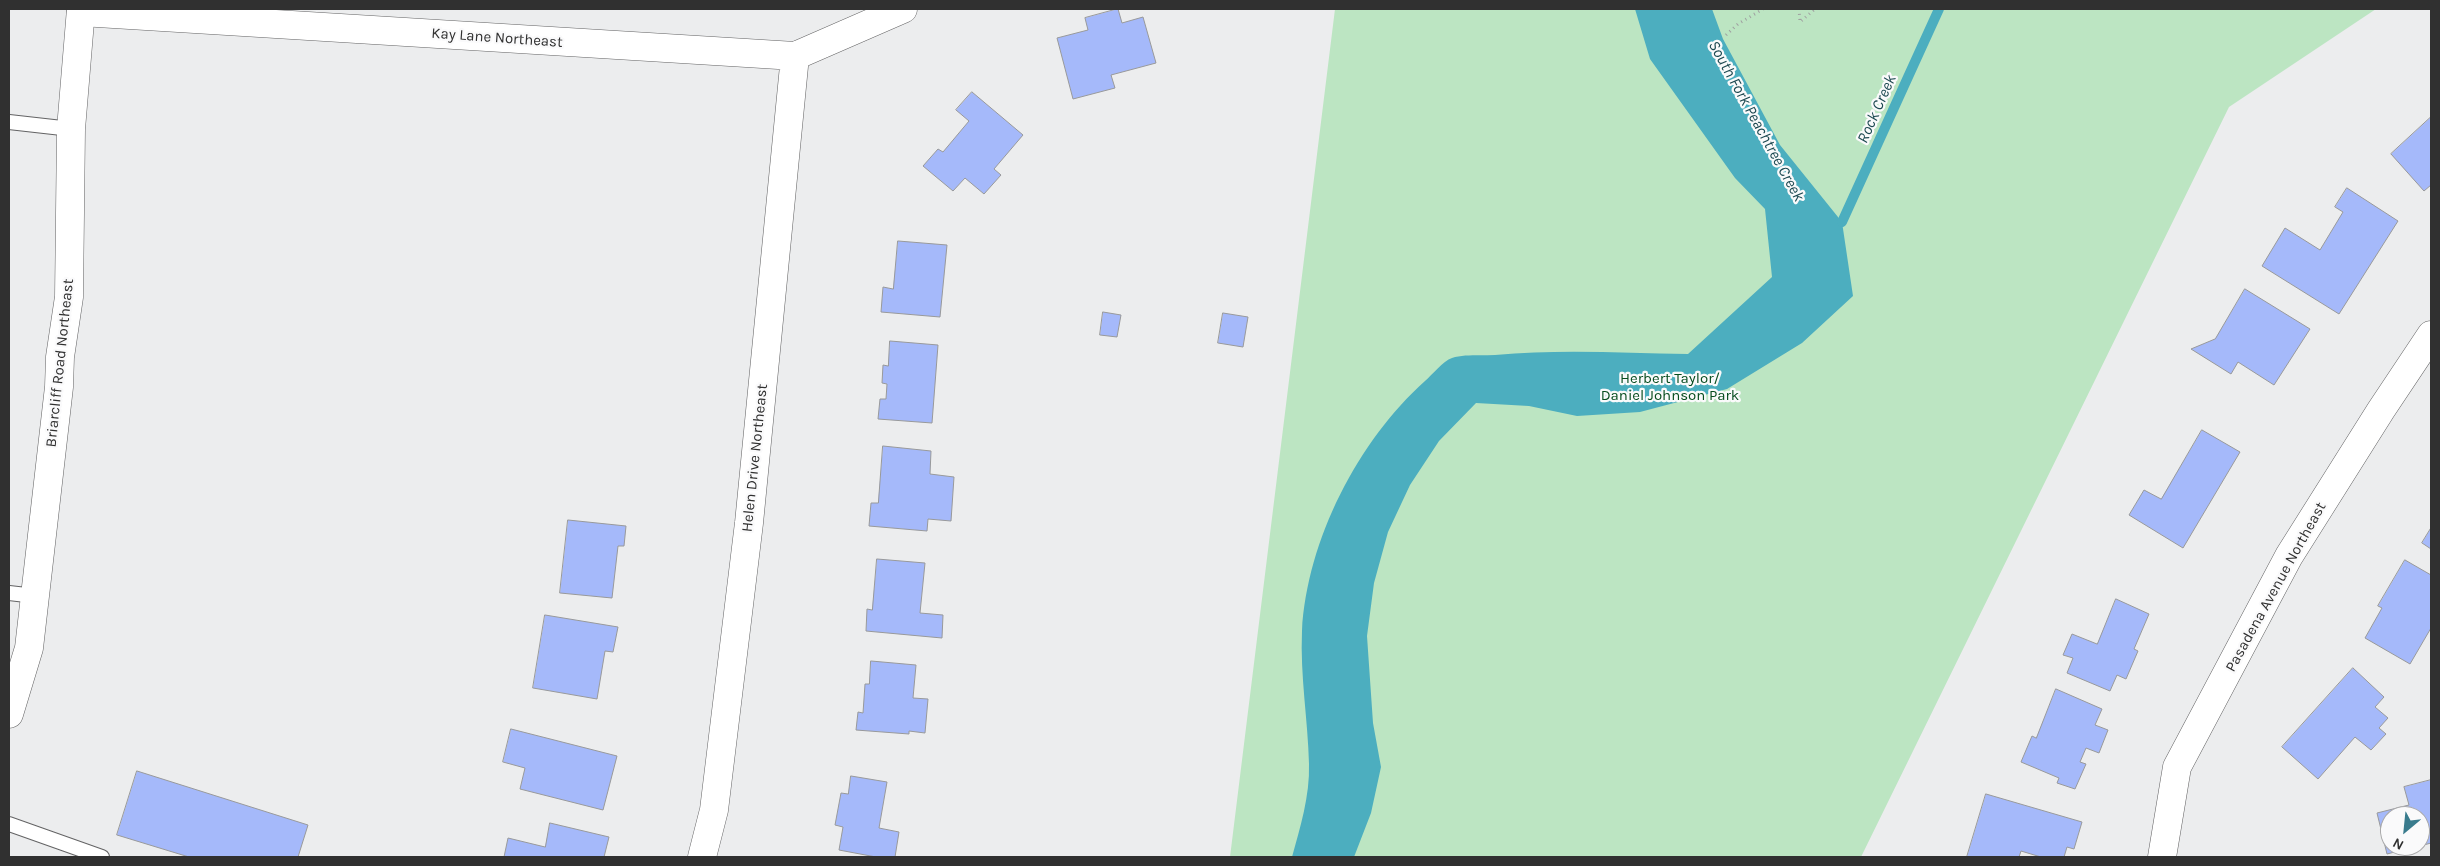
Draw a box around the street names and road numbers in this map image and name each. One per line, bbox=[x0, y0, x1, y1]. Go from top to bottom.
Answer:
street label: Kay Lane Northeast bbox=[431, 24, 563, 52]
street label: Briarcliff Road Northeast bbox=[42, 278, 78, 448]
street label: Helen Drive Northeast bbox=[738, 383, 772, 533]
street label: Pasadena Avenue Northeast bbox=[2222, 499, 2330, 675]

